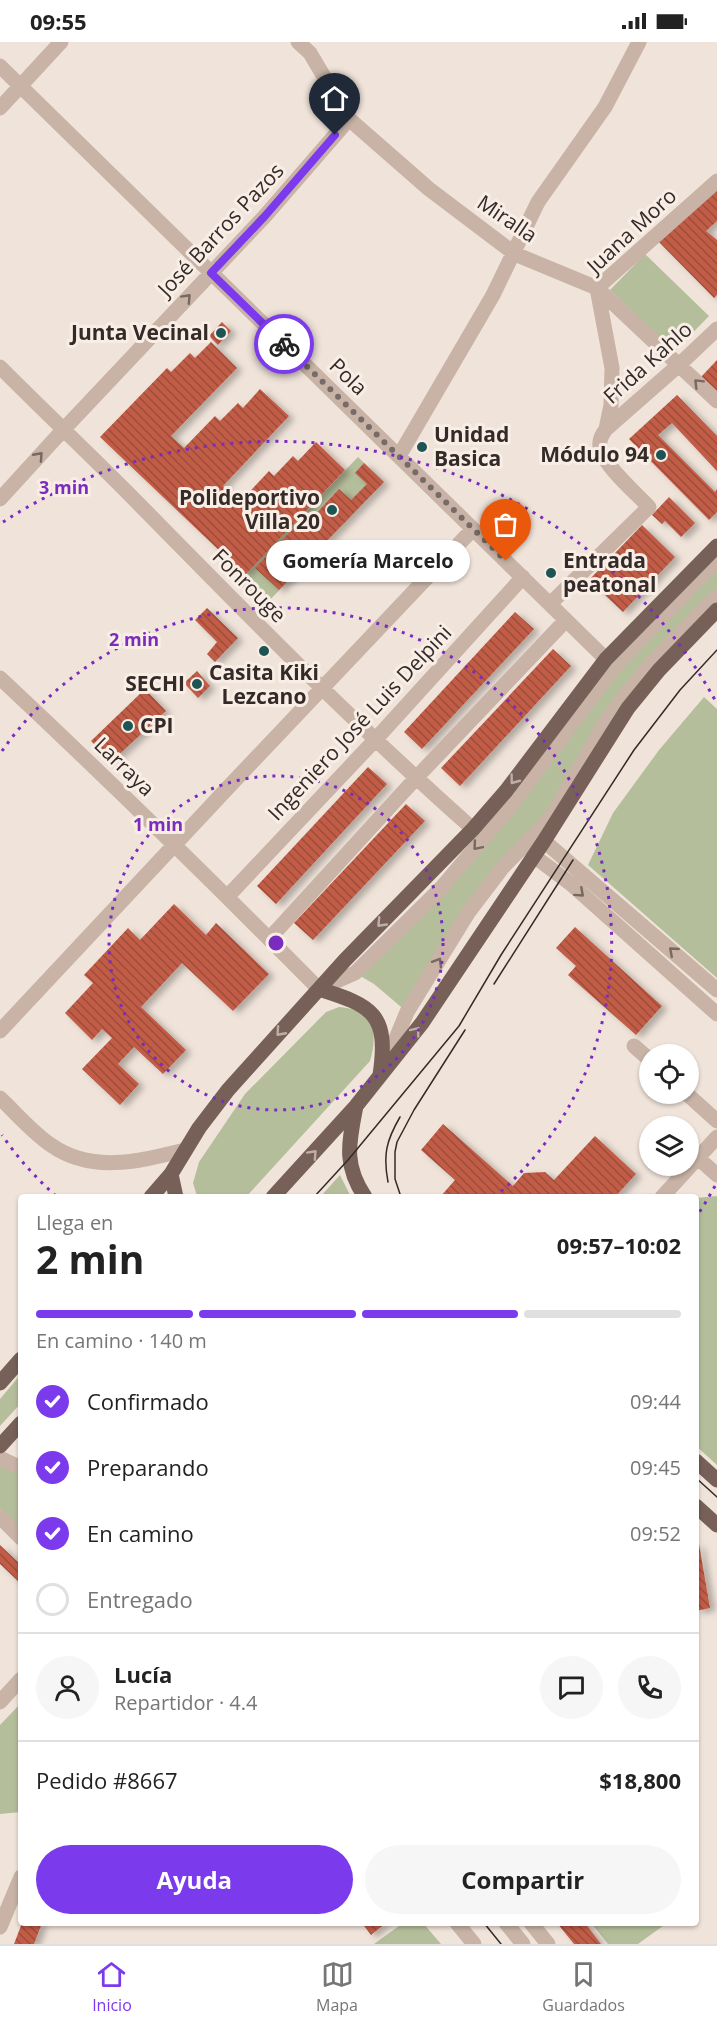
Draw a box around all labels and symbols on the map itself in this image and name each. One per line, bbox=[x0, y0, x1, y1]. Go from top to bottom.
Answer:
pin bbox=[309, 73, 360, 135]
street label: José Barros Pazos bbox=[150, 157, 289, 304]
street label: Juana Moro bbox=[579, 182, 682, 280]
street label: Miralla bbox=[472, 188, 543, 248]
one-way arrow bbox=[180, 295, 191, 305]
courier bbox=[254, 314, 314, 374]
street label: Frida Kahlo bbox=[597, 315, 698, 409]
place label: Junta Vecinal bbox=[69, 318, 209, 346]
marker: Junta Vecinal bbox=[214, 326, 228, 340]
street label: Pola bbox=[324, 352, 374, 401]
one-way arrow bbox=[695, 379, 706, 390]
place label: Unidad Basica bbox=[434, 420, 509, 472]
marker: Unidad Basica bbox=[415, 440, 429, 454]
place label: Módulo 94 bbox=[540, 440, 649, 468]
marker: Módulo 94 bbox=[654, 448, 668, 462]
one-way arrow bbox=[32, 452, 43, 463]
text: 3 min bbox=[39, 475, 89, 499]
place label: Polideportivo Villa 20 bbox=[179, 483, 320, 535]
pin bbox=[480, 499, 531, 561]
marker: Polideportivo Villa 20 bbox=[325, 503, 339, 517]
callout: Gomería Marcelo bbox=[266, 540, 470, 582]
street label: Fonrouge bbox=[207, 542, 293, 628]
place label: Entrada peatonal bbox=[563, 546, 656, 598]
marker: Entrada peatonal bbox=[544, 566, 558, 580]
street label: Ingeniero José Luis Delpini bbox=[261, 619, 457, 826]
text: 2 min bbox=[109, 627, 159, 651]
marker: Casita Kiki Lezcano bbox=[257, 644, 271, 658]
place label: Casita Kiki Lezcano bbox=[209, 658, 319, 710]
place label: SECHI bbox=[125, 669, 185, 697]
marker: SECHI bbox=[190, 677, 204, 691]
place label: CPI bbox=[140, 711, 174, 739]
marker: CPI bbox=[121, 719, 135, 733]
street label: Larraya bbox=[88, 731, 161, 802]
one-way arrow bbox=[510, 773, 521, 784]
text: 1 min bbox=[133, 812, 183, 836]
one-way arrow bbox=[473, 839, 484, 850]
one-way arrow bbox=[573, 886, 584, 897]
one-way arrow bbox=[378, 915, 389, 926]
centre of rings bbox=[266, 933, 286, 953]
one-way arrow bbox=[669, 947, 680, 958]
one-way arrow bbox=[430, 958, 442, 968]
one-way arrow bbox=[276, 1025, 287, 1036]
one-way arrow bbox=[408, 1027, 419, 1038]
one-way arrow bbox=[305, 1150, 316, 1161]

